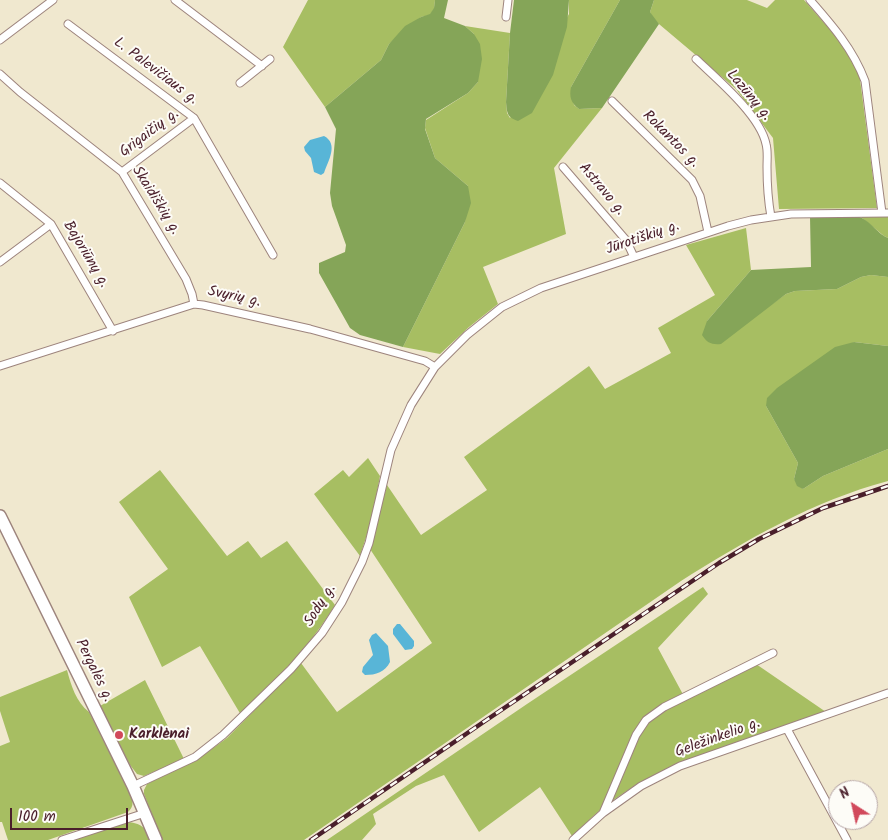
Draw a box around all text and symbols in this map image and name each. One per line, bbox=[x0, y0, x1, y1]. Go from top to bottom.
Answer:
street label: L. Palevičiaus g. bbox=[109, 34, 201, 110]
street label: Lazūnų g. bbox=[722, 67, 774, 125]
street label: Grigaičių g. bbox=[117, 106, 183, 162]
street label: Rokantos g. bbox=[638, 108, 702, 172]
street label: Astravo g. bbox=[574, 160, 628, 220]
street label: Skaidiškių g. bbox=[127, 163, 183, 239]
street label: Bajoriūnų g. bbox=[58, 218, 112, 292]
street label: Jūrotiškių g. bbox=[604, 218, 682, 260]
street label: Svyrių g. bbox=[206, 284, 262, 312]
street label: Sodų g. bbox=[301, 582, 341, 630]
street label: Pergalės g. bbox=[70, 637, 116, 705]
street label: Geležinkelio g. bbox=[673, 715, 763, 763]
place label: Karklėnai bbox=[129, 726, 189, 744]
marker: Karklėnai bbox=[113, 729, 125, 741]
north arrow bbox=[828, 780, 878, 830]
text: N bbox=[835, 782, 855, 805]
scale bar bbox=[12, 798, 130, 830]
text: 100 m bbox=[18, 805, 56, 829]

